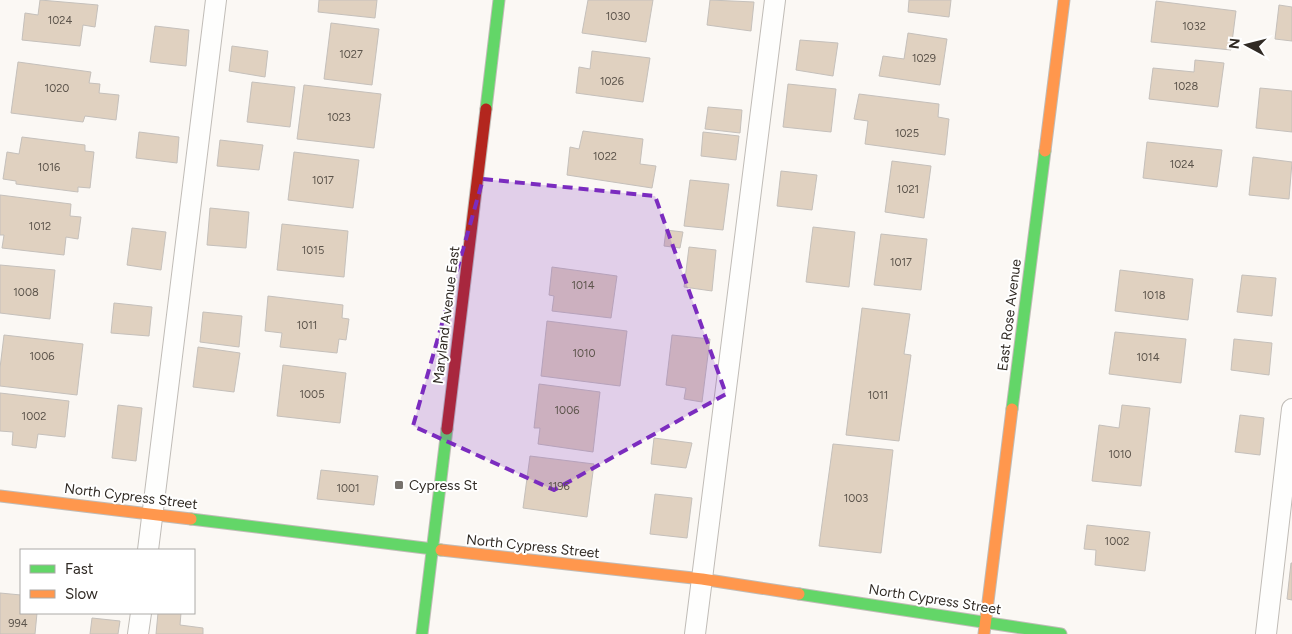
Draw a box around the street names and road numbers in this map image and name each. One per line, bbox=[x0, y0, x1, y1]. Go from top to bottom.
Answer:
street label: Maryland Avenue East bbox=[430, 245, 463, 385]
street label: East Rose Avenue bbox=[994, 258, 1025, 372]
street label: North Cypress Street bbox=[63, 480, 199, 513]
street label: North Cypress Street bbox=[465, 531, 601, 562]
street label: North Cypress Street bbox=[867, 581, 1002, 618]

